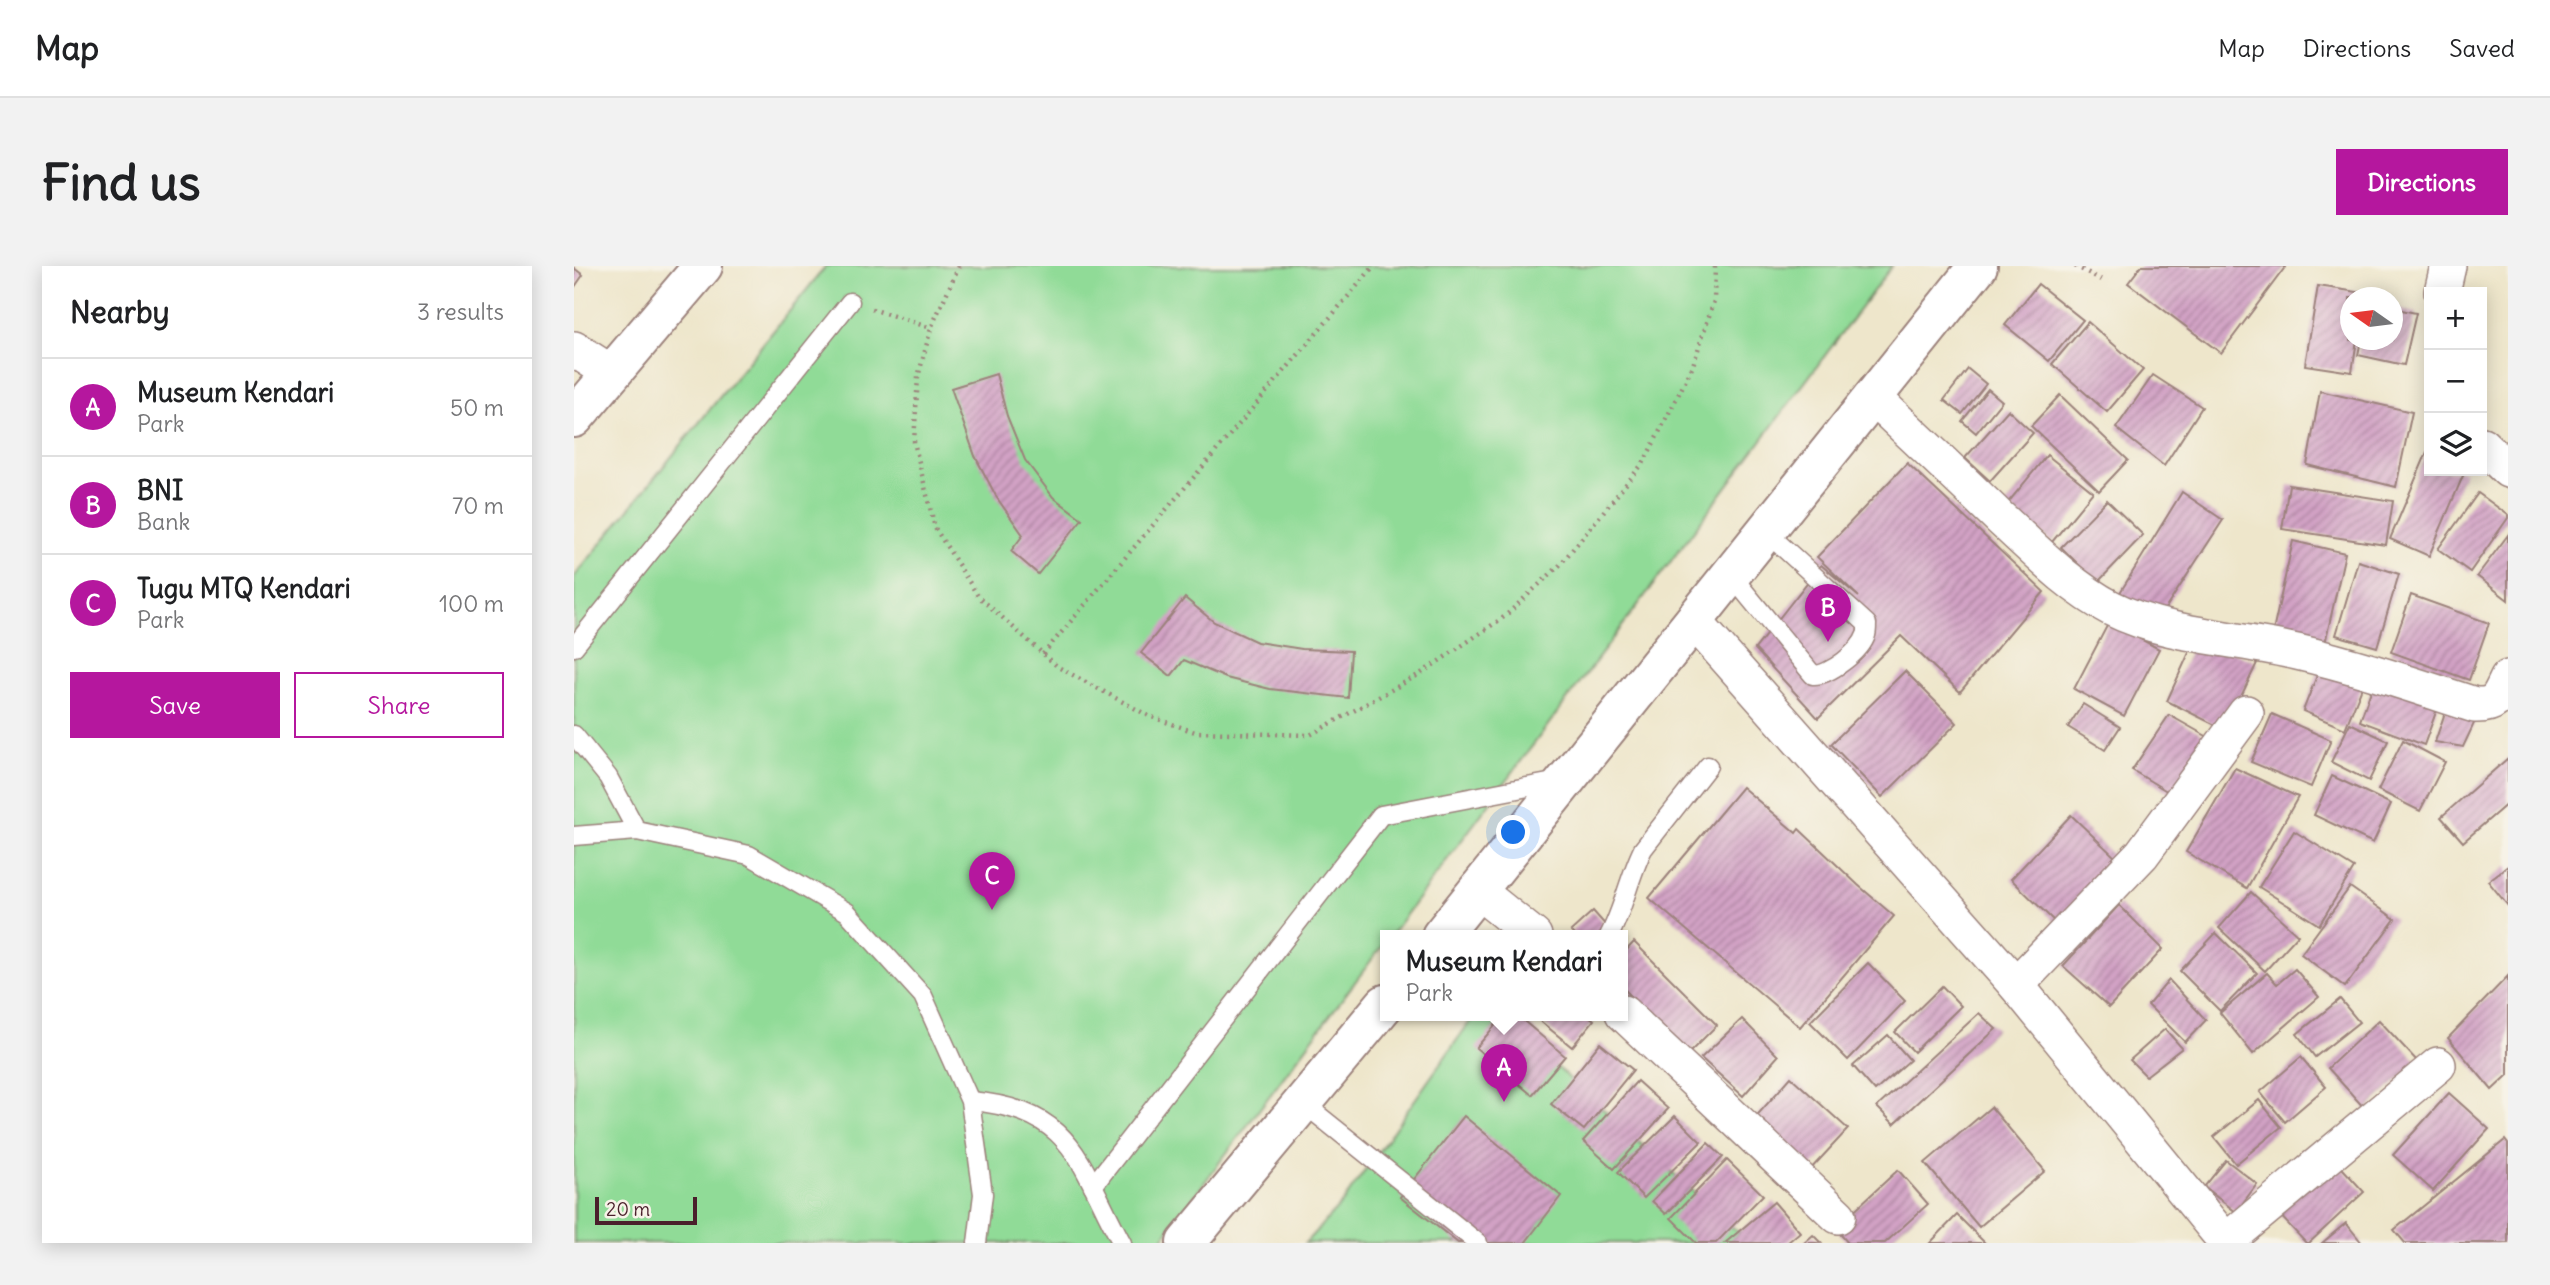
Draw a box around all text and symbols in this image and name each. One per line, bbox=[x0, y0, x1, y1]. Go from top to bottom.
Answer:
text: Map bbox=[35, 27, 99, 69]
text: Map bbox=[2218, 33, 2265, 63]
text: Directions bbox=[2303, 33, 2411, 63]
text: Saved bbox=[2449, 33, 2515, 63]
button: Directions bbox=[2336, 149, 2508, 215]
text: Find us bbox=[42, 152, 200, 213]
north arrow bbox=[2340, 287, 2403, 350]
map controls bbox=[2424, 287, 2487, 476]
button: + bbox=[2424, 287, 2487, 350]
text: Nearby bbox=[70, 293, 170, 331]
text: 3 results bbox=[417, 297, 504, 326]
button: − bbox=[2424, 350, 2487, 413]
text: Museum Kendari bbox=[137, 376, 334, 409]
text: A bbox=[86, 393, 100, 422]
text: 50 m bbox=[450, 393, 504, 422]
text: Park bbox=[137, 409, 185, 438]
button: layers bbox=[2424, 413, 2487, 476]
text: BNI bbox=[137, 474, 183, 507]
text: B bbox=[85, 491, 101, 520]
text: 70 m bbox=[452, 491, 504, 520]
text: Bank bbox=[137, 507, 190, 536]
text: Tugu MTQ Kendari bbox=[137, 572, 351, 605]
pin: B bbox=[1805, 584, 1851, 642]
text: C bbox=[85, 589, 101, 618]
text: 100 m bbox=[439, 589, 504, 618]
text: Park bbox=[137, 605, 185, 634]
button: Save bbox=[70, 672, 280, 738]
button: Share bbox=[294, 672, 504, 738]
your location bbox=[1496, 815, 1530, 849]
pin: C bbox=[969, 852, 1015, 910]
popup bbox=[1380, 930, 1628, 1021]
text: Museum Kendari bbox=[1405, 945, 1603, 978]
text: Park bbox=[1405, 978, 1453, 1007]
pin: A bbox=[1481, 1044, 1527, 1102]
scale bar bbox=[595, 1194, 696, 1226]
text: 20 m bbox=[606, 1197, 650, 1221]

